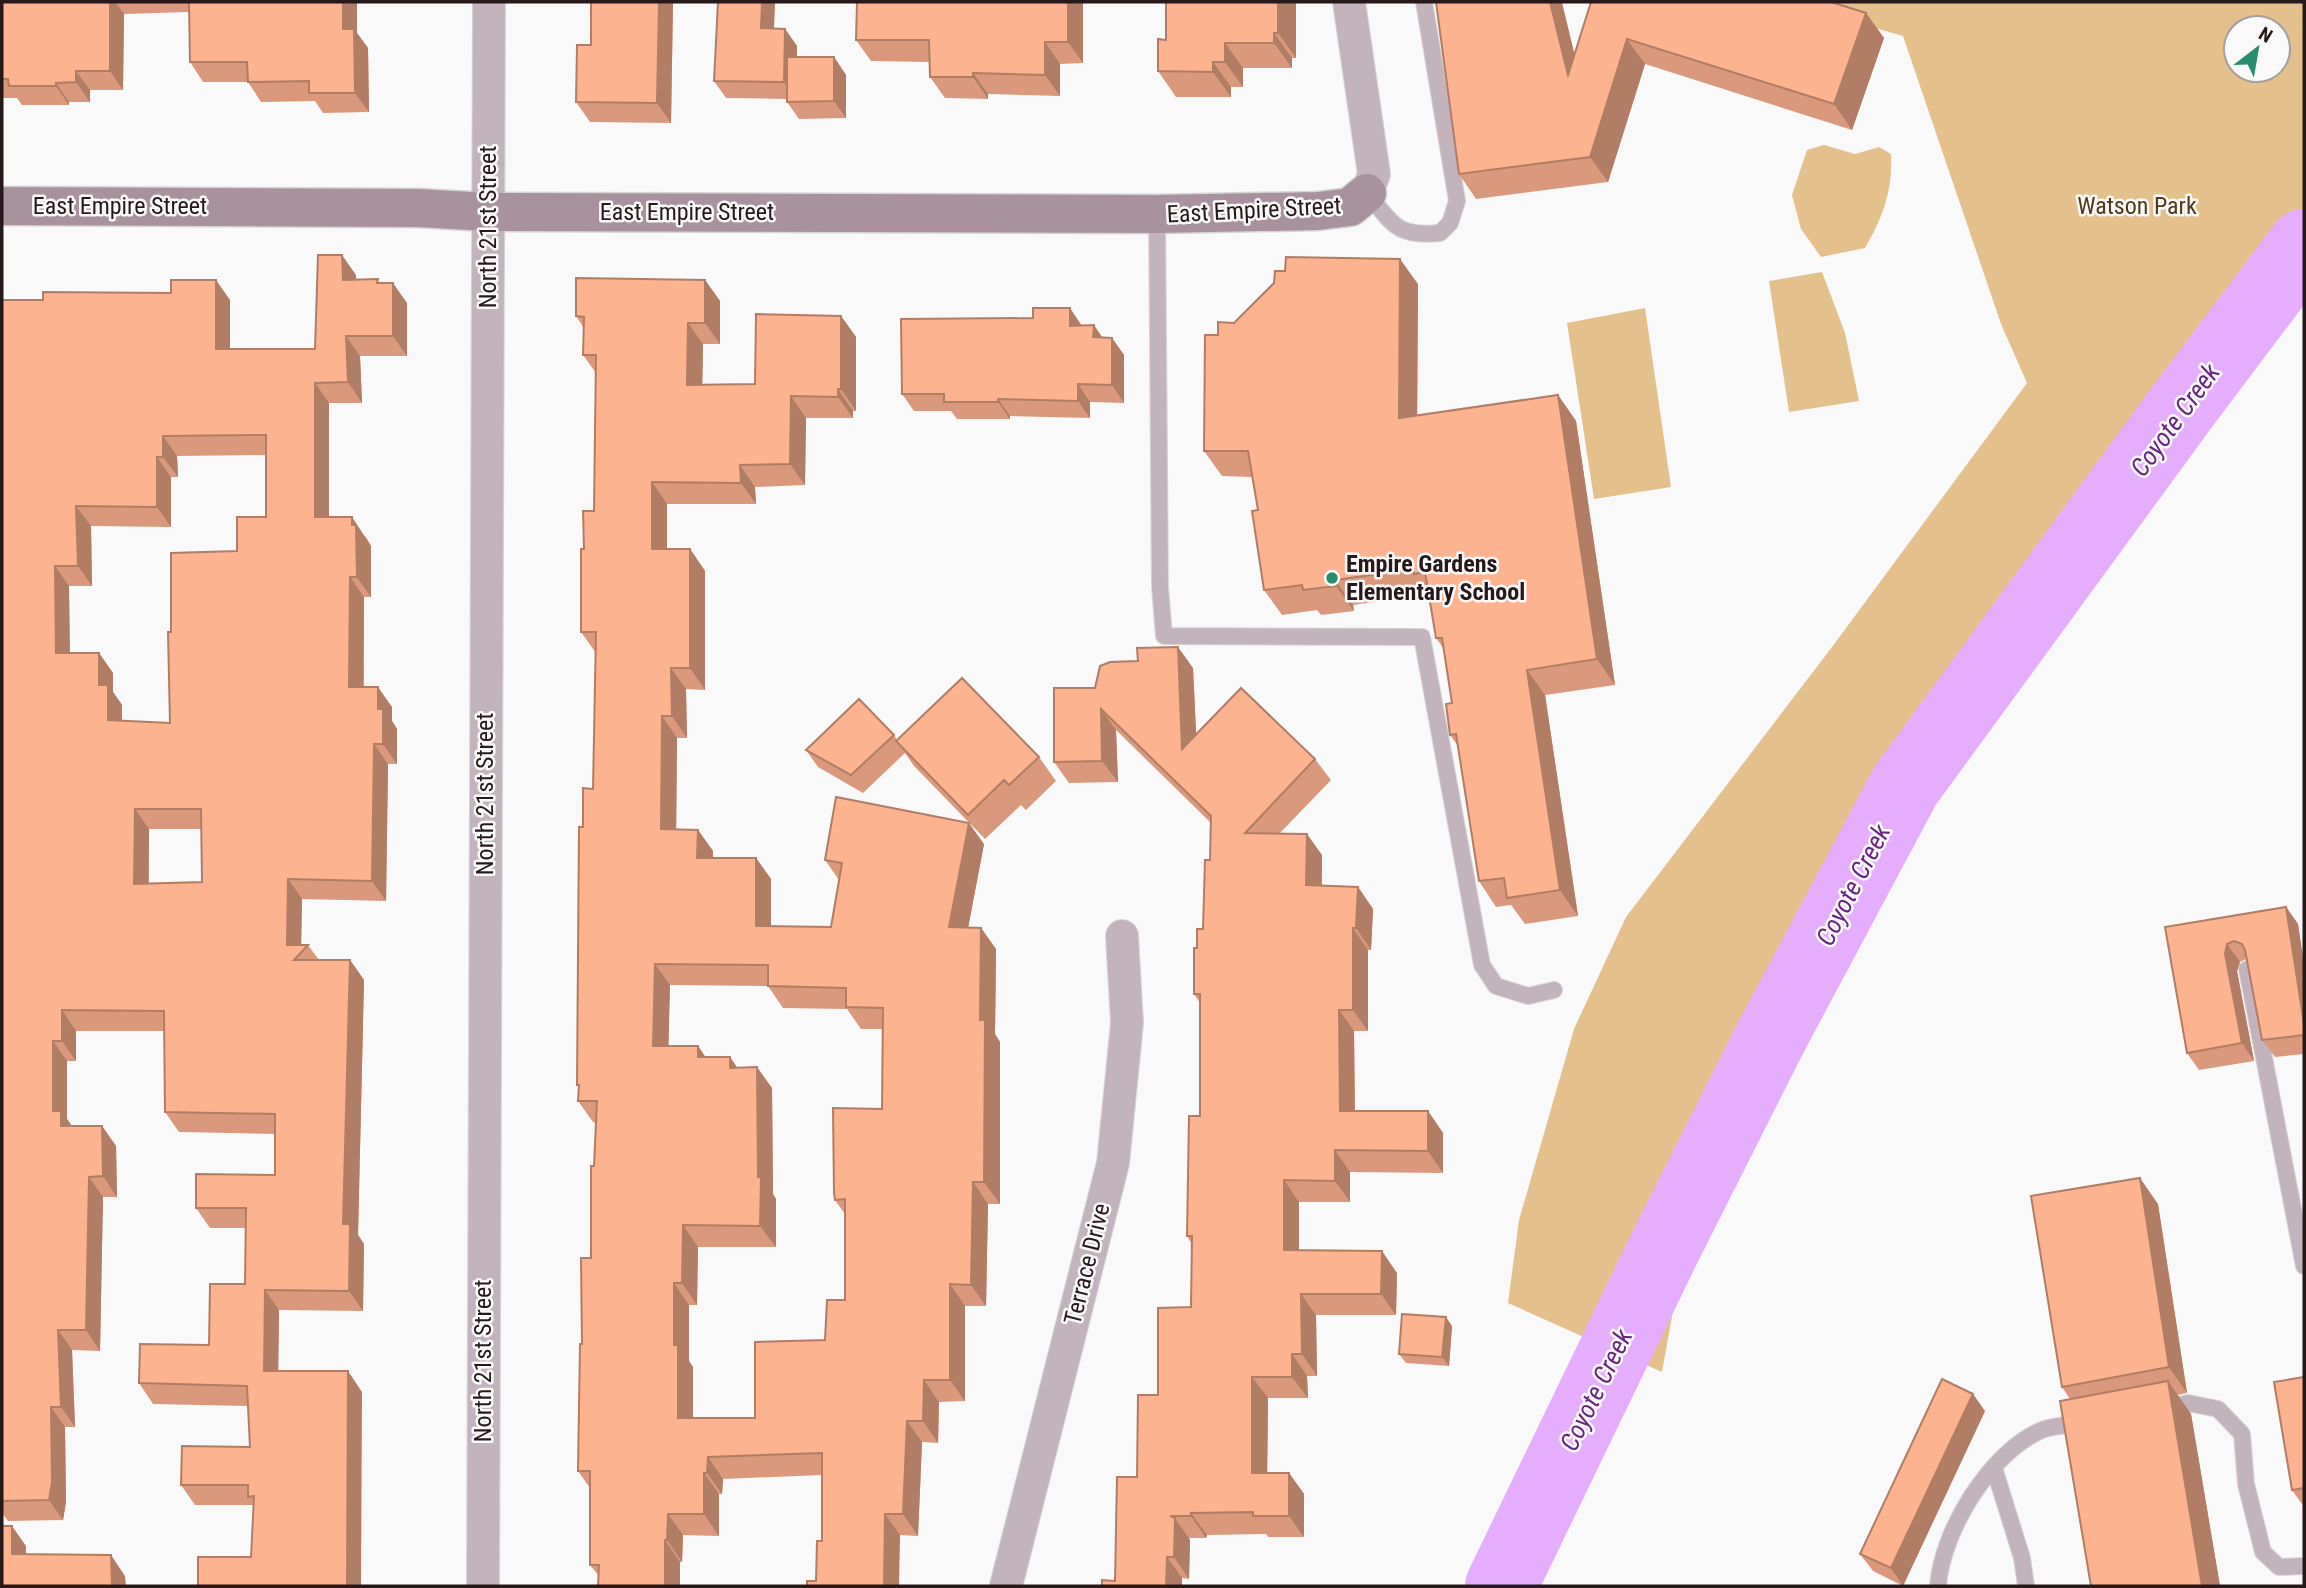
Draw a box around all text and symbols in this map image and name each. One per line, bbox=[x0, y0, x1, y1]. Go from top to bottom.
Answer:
north arrow bbox=[2222, 14, 2292, 84]
text: N bbox=[2255, 22, 2276, 48]
street label: North 21st Street bbox=[474, 146, 502, 308]
street label: East Empire Street bbox=[1166, 191, 1342, 229]
street label: East Empire Street bbox=[33, 192, 207, 220]
park label: Watson Park bbox=[2077, 192, 2197, 220]
street label: East Empire Street bbox=[600, 198, 774, 226]
water label: Coyote Creek bbox=[2124, 357, 2226, 482]
place label: Empire Gardens Elementary School bbox=[1346, 550, 1525, 606]
marker: Empire Gardens Elementary School bbox=[1324, 570, 1340, 586]
street label: North 21st Street bbox=[471, 713, 499, 875]
water label: Coyote Creek bbox=[1810, 819, 1897, 950]
street label: Terrace Drive bbox=[1058, 1200, 1116, 1328]
street label: North 21st Street bbox=[469, 1280, 497, 1442]
water label: Coyote Creek bbox=[1554, 1324, 1639, 1456]

